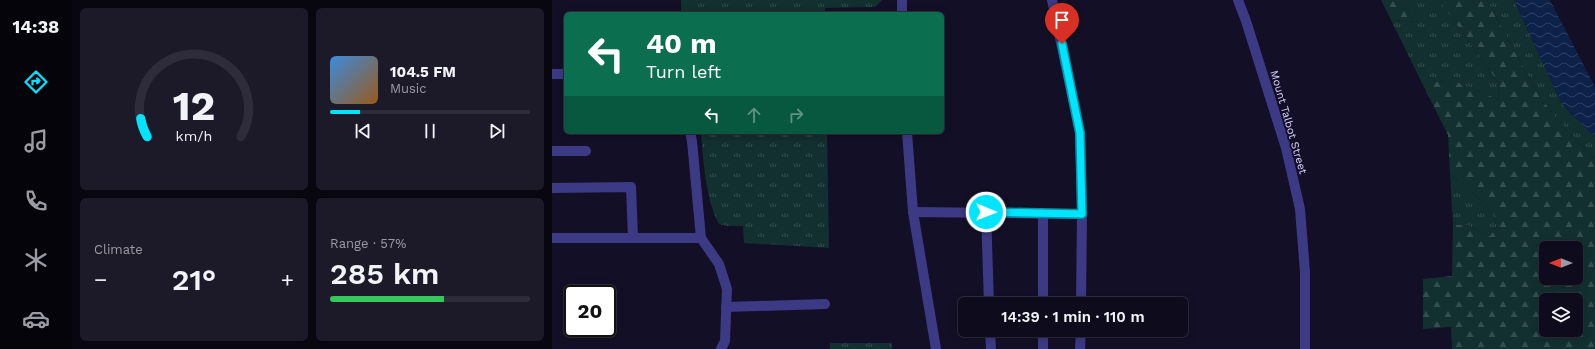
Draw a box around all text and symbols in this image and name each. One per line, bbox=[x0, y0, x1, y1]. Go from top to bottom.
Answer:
pin bbox=[1045, 3, 1079, 44]
icon: arrive bbox=[1051, 9, 1073, 31]
text: 14:38 bbox=[13, 16, 59, 37]
text: 40 m bbox=[646, 27, 716, 60]
icon: left bbox=[580, 28, 632, 80]
text: Turn left bbox=[646, 61, 721, 82]
text: 104.5 FM bbox=[390, 63, 456, 81]
icon: directions bbox=[22, 68, 50, 96]
street label: Mount Talbot Street bbox=[1267, 69, 1310, 176]
text: 12 bbox=[173, 81, 215, 130]
text: Music bbox=[390, 81, 427, 96]
icon: left bbox=[701, 104, 723, 126]
icon: ahead bbox=[743, 104, 765, 126]
icon: right bbox=[785, 104, 807, 126]
icon: previous bbox=[352, 120, 374, 142]
icon: pause bbox=[419, 120, 441, 142]
icon: next bbox=[486, 120, 508, 142]
icon: music bbox=[22, 127, 50, 155]
text: km/h bbox=[176, 127, 212, 143]
icon: phone bbox=[22, 187, 50, 215]
position arrow bbox=[965, 191, 1007, 233]
text: Range · 57% bbox=[330, 236, 406, 251]
north arrow bbox=[1539, 241, 1583, 285]
map controls bbox=[1539, 241, 1583, 337]
text: Climate bbox=[94, 242, 143, 257]
icon: climate bbox=[22, 246, 50, 274]
text: 285 km bbox=[330, 256, 439, 291]
text: 21° bbox=[172, 262, 216, 297]
text: − bbox=[94, 267, 107, 292]
text: + bbox=[281, 267, 294, 292]
speed limit sign: 20 bbox=[564, 285, 616, 337]
button: layers bbox=[1539, 293, 1583, 337]
icon: car bbox=[22, 305, 50, 333]
text: 14:39 · 1 min · 110 m bbox=[1001, 308, 1145, 326]

